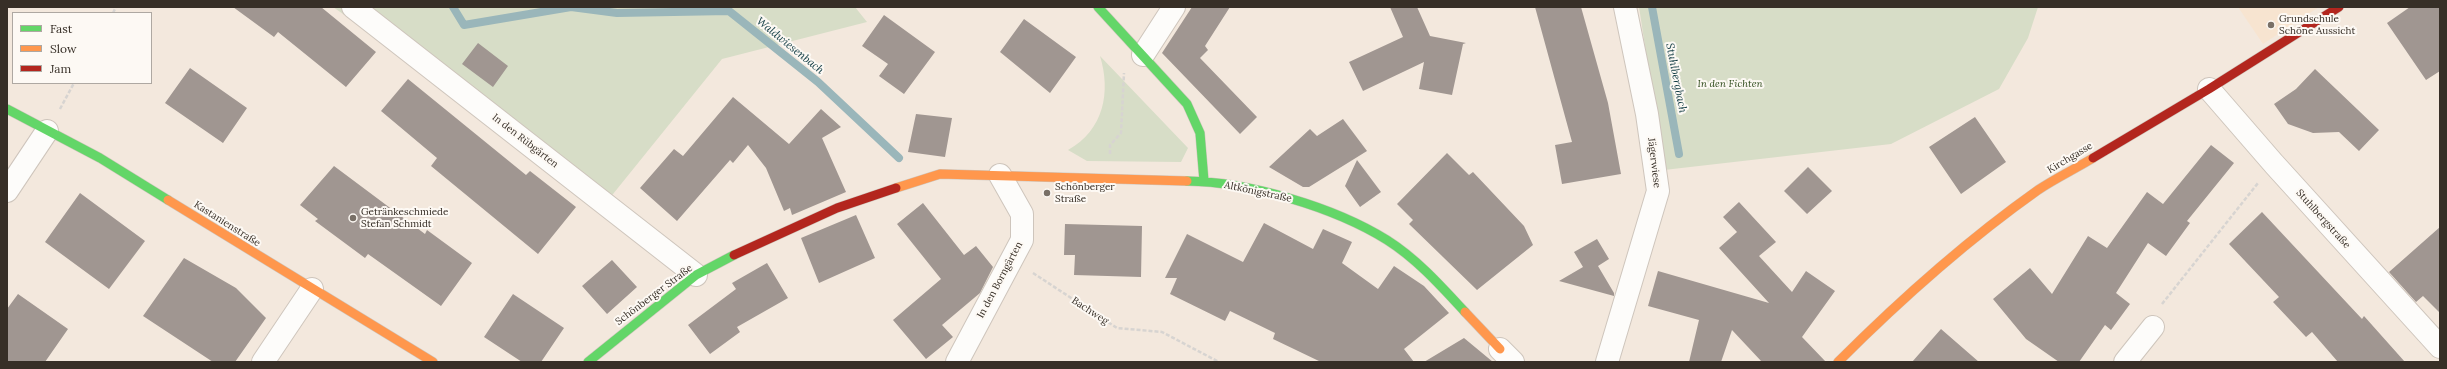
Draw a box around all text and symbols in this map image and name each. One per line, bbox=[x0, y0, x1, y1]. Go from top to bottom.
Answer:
legend bbox=[12, 12, 152, 84]
place label: Grundschule Schöne Aussicht bbox=[2279, 13, 2355, 36]
water label: Waldwiesenbach bbox=[754, 15, 826, 77]
marker: Grundschule Schöne Aussicht bbox=[2266, 20, 2276, 30]
text: Fast bbox=[50, 21, 73, 36]
text: Slow bbox=[50, 41, 77, 56]
water label: Stuhlbergbach bbox=[1663, 42, 1689, 114]
text: Jam bbox=[50, 61, 71, 76]
park label: In den Fichten bbox=[1697, 78, 1763, 90]
street label: In den Rübgärten bbox=[490, 111, 560, 171]
street label: Jägerwiese bbox=[1645, 137, 1663, 189]
street label: Kirchgasse bbox=[2045, 140, 2095, 176]
street label: Altkönigstraße bbox=[1223, 179, 1293, 205]
place label: Schönberger Straße bbox=[1055, 181, 1115, 204]
street label: Stuhlbergstraße bbox=[2293, 187, 2353, 251]
marker: Schönberger Straße bbox=[1042, 188, 1052, 198]
street label: Kastanienstraße bbox=[192, 199, 262, 249]
place label: Getränkeschmiede Stefan Schmidt bbox=[361, 206, 448, 230]
marker: Getränkeschmiede Stefan Schmidt bbox=[348, 213, 358, 223]
street label: In den Borngärten bbox=[975, 240, 1025, 320]
street label: Schönberger Straße bbox=[613, 262, 695, 328]
street label: Bachweg bbox=[1069, 295, 1111, 327]

